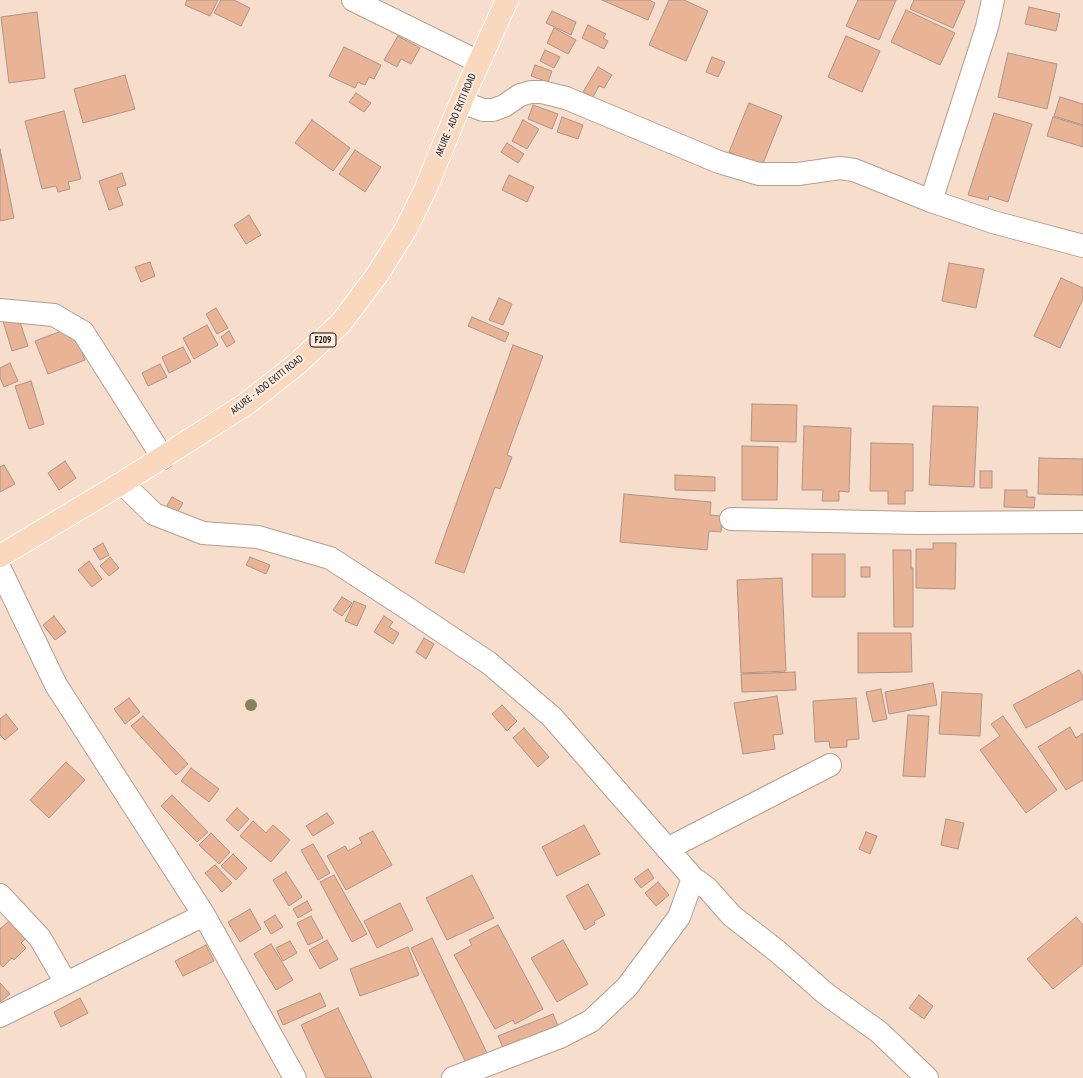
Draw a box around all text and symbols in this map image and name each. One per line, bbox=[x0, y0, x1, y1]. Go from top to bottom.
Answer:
street label: AKURE - ADO EKITI ROAD bbox=[433, 72, 479, 158]
road number: F209 bbox=[310, 333, 336, 347]
street label: AKURE - ADO EKITI ROAD bbox=[228, 353, 306, 417]

